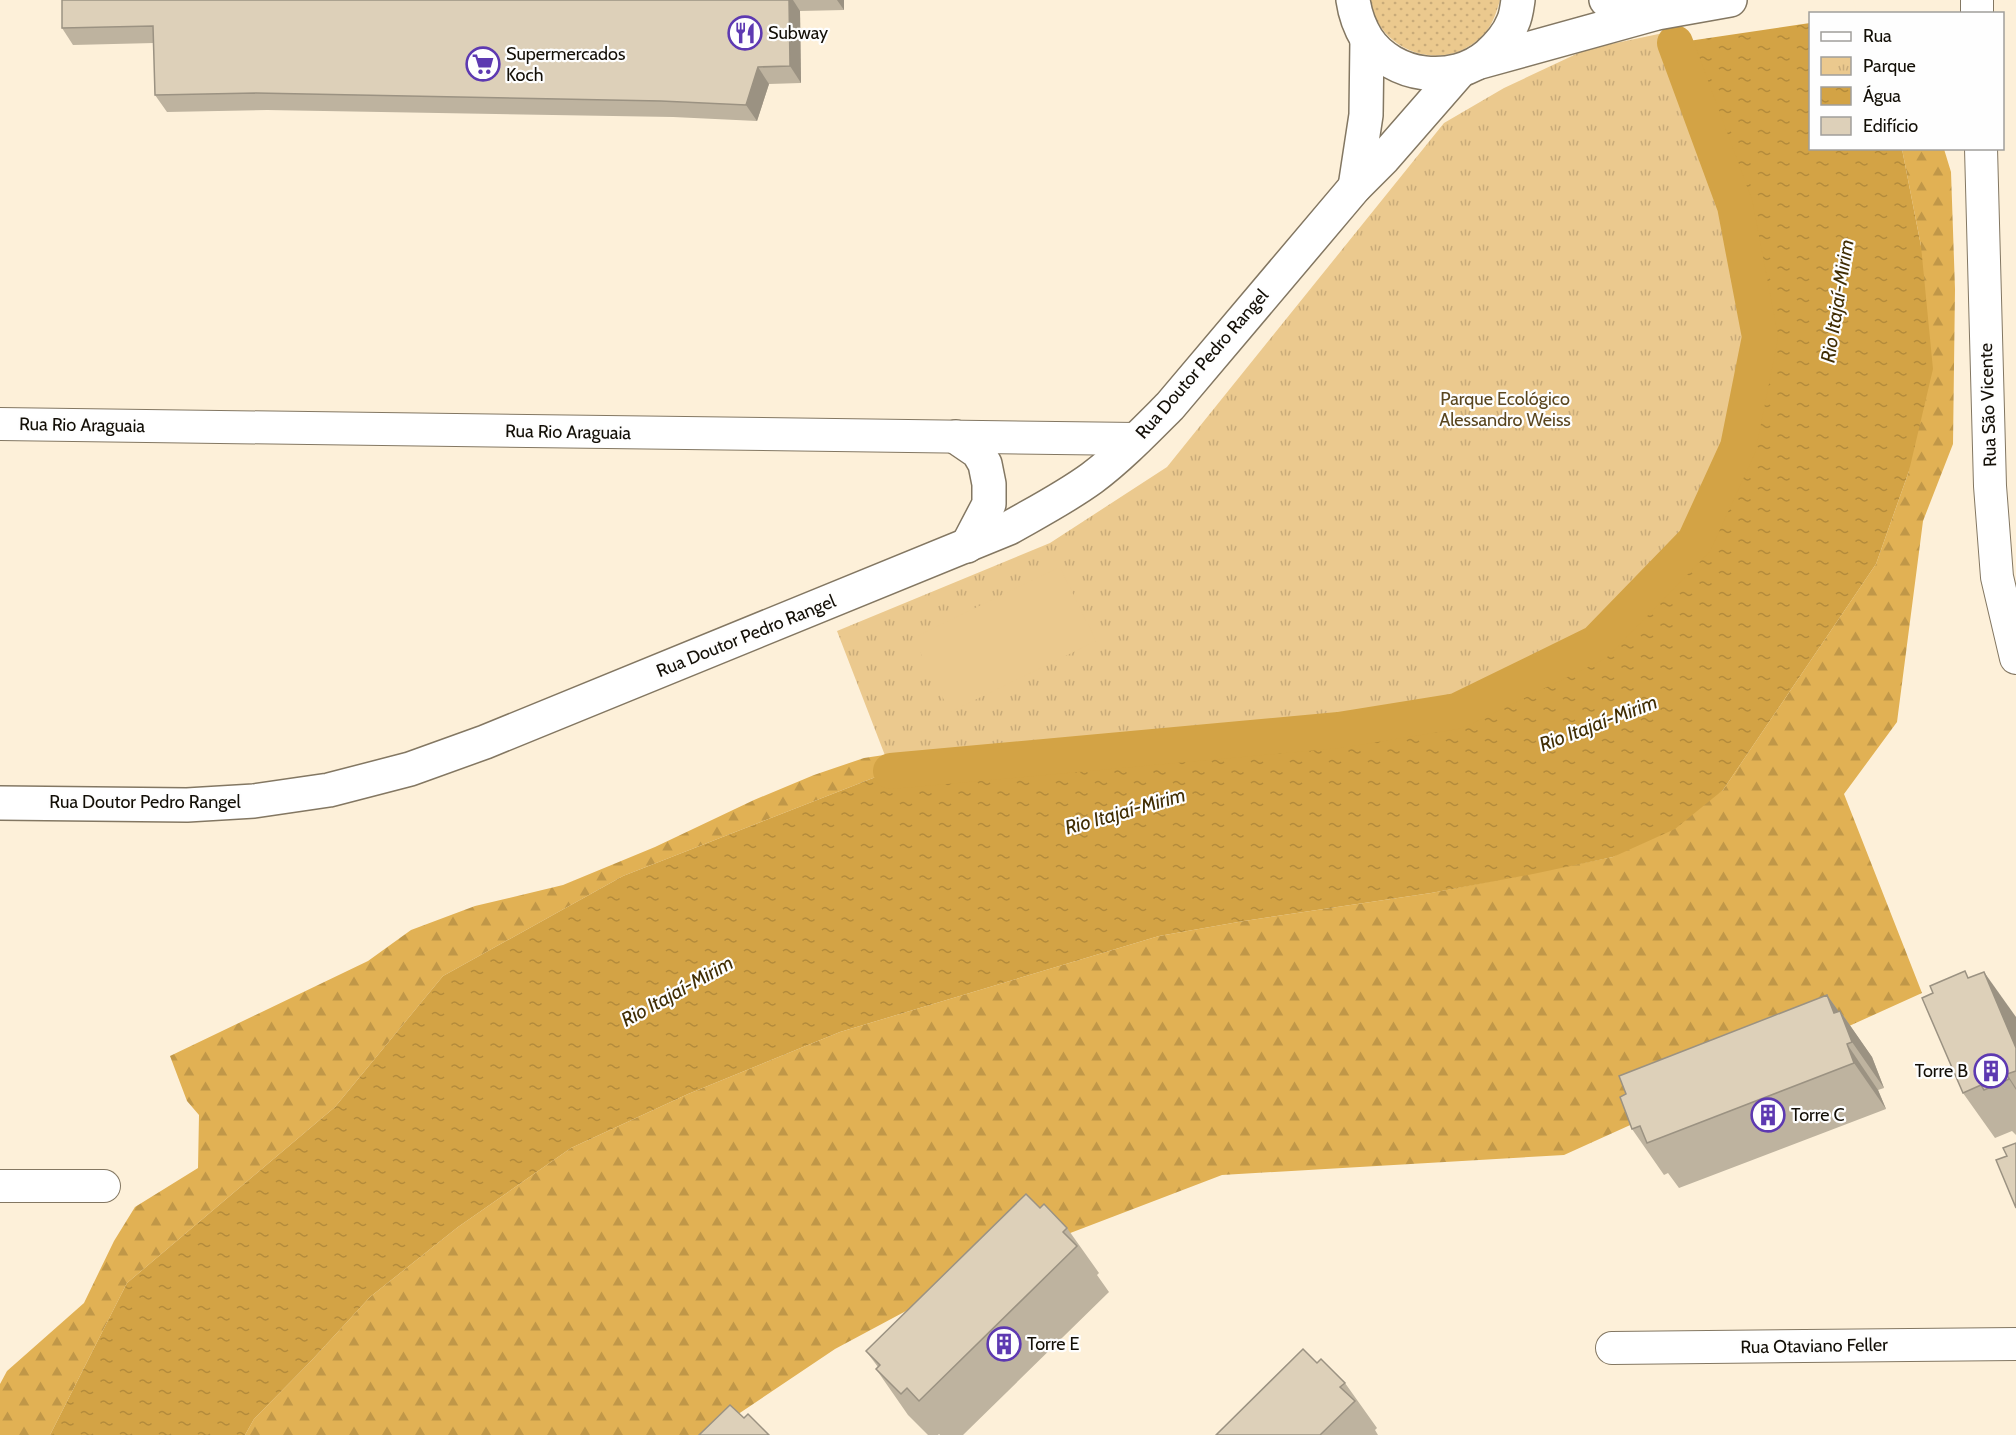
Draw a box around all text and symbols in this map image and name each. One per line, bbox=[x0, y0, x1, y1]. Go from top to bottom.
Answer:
legend bbox=[1809, 12, 2004, 150]
restaurant icon: Subway bbox=[727, 15, 763, 51]
place label: Subway bbox=[768, 22, 828, 44]
text: Rua bbox=[1863, 25, 1892, 47]
place label: Supermercados Koch bbox=[506, 43, 625, 86]
supermarket icon: Supermercados Koch bbox=[465, 46, 501, 82]
text: Parque bbox=[1863, 55, 1916, 77]
text: Água bbox=[1863, 85, 1901, 107]
text: Edifício bbox=[1863, 115, 1918, 137]
water label: Rio Itajaí-Mirim bbox=[1815, 238, 1859, 364]
street label: Rua Doutor Pedro Rangel bbox=[1131, 284, 1274, 443]
street label: Rua São Vicente bbox=[1975, 343, 2001, 467]
park label: Parque Ecológico Alessandro Weiss bbox=[1439, 388, 1571, 431]
street label: Rua Rio Araguaia bbox=[19, 413, 146, 437]
street label: Rua Rio Araguaia bbox=[505, 420, 632, 444]
street label: Rua Doutor Pedro Rangel bbox=[653, 590, 839, 682]
water label: Rio Itajaí-Mirim bbox=[1536, 690, 1660, 756]
water label: Rio Itajaí-Mirim bbox=[1062, 782, 1188, 840]
street label: Rua Doutor Pedro Rangel bbox=[49, 791, 241, 813]
water label: Rio Itajaí-Mirim bbox=[617, 950, 737, 1032]
building icon: Torre B bbox=[1973, 1053, 2009, 1089]
place label: Torre B bbox=[1915, 1060, 1968, 1082]
building icon: Torre C bbox=[1750, 1097, 1786, 1133]
place label: Torre C bbox=[1791, 1104, 1845, 1126]
building icon: Torre E bbox=[986, 1326, 1022, 1362]
place label: Torre E bbox=[1027, 1333, 1079, 1355]
street label: Rua Otaviano Feller bbox=[1740, 1334, 1888, 1358]

